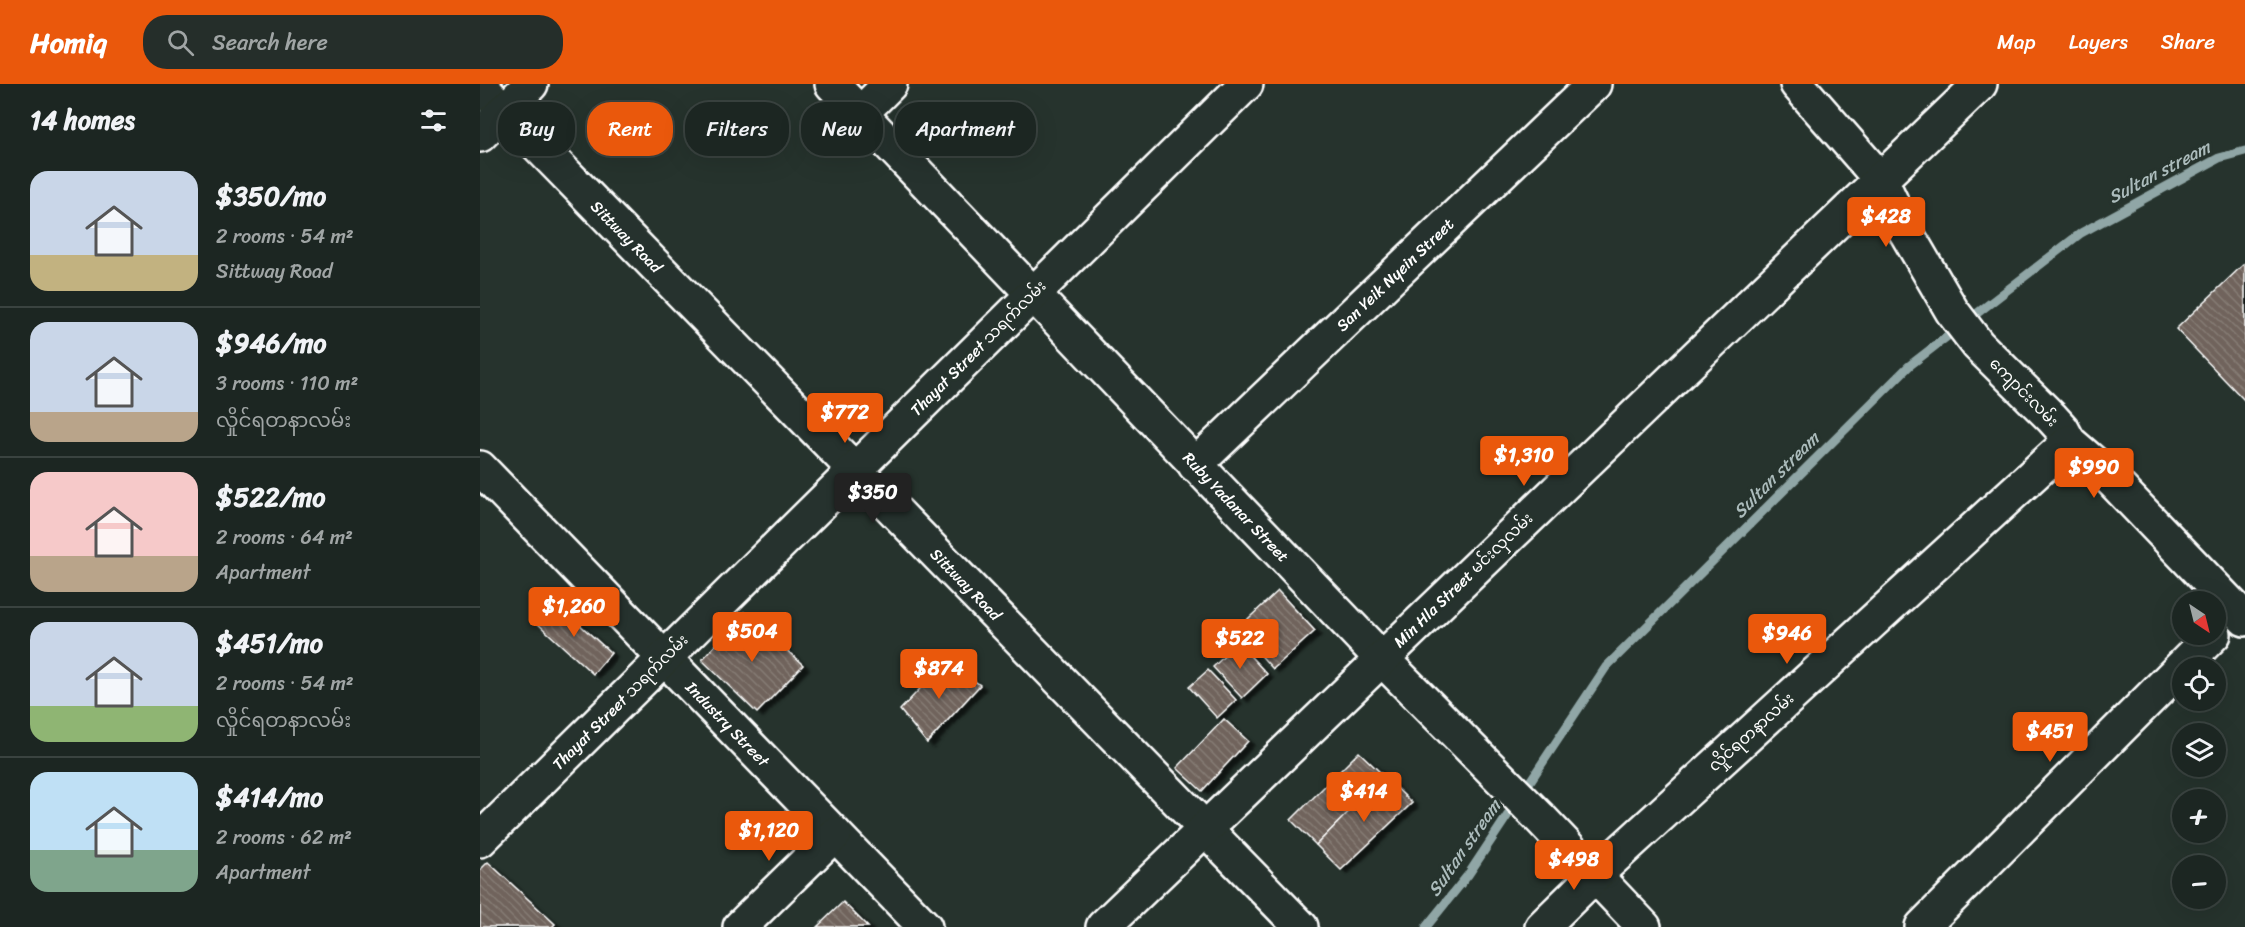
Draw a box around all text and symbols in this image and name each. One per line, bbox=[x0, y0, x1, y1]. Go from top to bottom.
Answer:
search box bbox=[143, 15, 563, 69]
text: Homiq bbox=[30, 18, 107, 67]
text: Search here bbox=[212, 23, 328, 62]
text: Map bbox=[1997, 23, 2036, 61]
text: Layers bbox=[2069, 23, 2128, 61]
text: Share bbox=[2161, 23, 2215, 61]
icon: search bbox=[164, 26, 197, 59]
text: 14 homes bbox=[30, 97, 135, 143]
chip: Buy bbox=[498, 102, 575, 156]
chip: Rent bbox=[587, 102, 673, 156]
chip: Filters bbox=[685, 102, 789, 156]
chip: New bbox=[801, 102, 883, 156]
chip: Apartment bbox=[895, 102, 1036, 156]
icon: filters bbox=[417, 104, 450, 137]
water label: Sultan stream bbox=[2102, 130, 2218, 213]
text: $350/mo bbox=[216, 173, 326, 219]
street label: Sittway Road bbox=[584, 193, 671, 281]
icon: home bbox=[78, 195, 150, 267]
pin: $428 bbox=[1850, 197, 1922, 248]
text: $428 bbox=[1861, 199, 1911, 234]
street label: San Yeik Nyein Street bbox=[1329, 210, 1461, 338]
text: 2 rooms · 54 m² bbox=[216, 219, 354, 254]
text: Sittway Road bbox=[216, 254, 333, 289]
street label: Thayat Street သရက်လမ်း bbox=[903, 273, 1053, 423]
text: $946/mo bbox=[216, 320, 327, 366]
icon: home bbox=[78, 346, 150, 418]
street label: ကျောင်းလမ်း bbox=[1982, 350, 2066, 434]
text: 3 rooms · 110 m² bbox=[216, 366, 358, 401]
pin: $772 bbox=[809, 393, 881, 444]
text: $772 bbox=[821, 395, 869, 430]
text: လှိုင်ရတနာလမ်း bbox=[216, 403, 351, 438]
water label: Sultan stream bbox=[1725, 422, 1829, 526]
pin: $1,310 bbox=[1475, 436, 1573, 487]
text: $1,310 bbox=[1494, 438, 1554, 473]
street label: Ruby Yadanar Street bbox=[1176, 444, 1297, 569]
pin: $990 bbox=[2058, 448, 2130, 499]
text: $990 bbox=[2069, 450, 2119, 485]
pin: $350 bbox=[837, 473, 909, 524]
text: $522/mo bbox=[216, 474, 325, 520]
text: $350 bbox=[848, 475, 898, 510]
icon: home bbox=[78, 496, 150, 568]
street label: Min Hla Street မင်းလှလမ်း bbox=[1386, 505, 1540, 655]
text: 2 rooms · 64 m² bbox=[216, 520, 353, 555]
street label: Sittway Road bbox=[923, 540, 1010, 629]
text: Apartment bbox=[216, 555, 310, 590]
pin: $1,260 bbox=[525, 587, 623, 638]
text: $1,260 bbox=[543, 589, 605, 624]
north arrow bbox=[2172, 591, 2226, 645]
map controls bbox=[2172, 591, 2226, 909]
pin: $504 bbox=[716, 612, 788, 663]
text: $504 bbox=[727, 614, 777, 649]
pin: $946 bbox=[1751, 614, 1823, 665]
text: $946 bbox=[1762, 616, 1812, 651]
pin: $522 bbox=[1204, 619, 1276, 670]
text: $451/mo bbox=[216, 620, 323, 666]
text: $522 bbox=[1216, 621, 1264, 656]
street label: Thayat Street သရက်လမ်း bbox=[545, 627, 695, 777]
icon: home bbox=[78, 646, 150, 718]
pin: $874 bbox=[903, 649, 975, 700]
text: $874 bbox=[914, 651, 964, 686]
button: locate bbox=[2172, 657, 2226, 711]
text: 2 rooms · 54 m² bbox=[216, 666, 354, 701]
street label: Industry Street bbox=[678, 673, 777, 774]
street label: လှိုင်ရတနာလမ်း bbox=[1701, 685, 1801, 779]
text: လှိုင်ရတနာလမ်း bbox=[216, 703, 351, 738]
pin: $451 bbox=[2014, 712, 2086, 763]
text: $451 bbox=[2027, 714, 2073, 749]
button: layers bbox=[2172, 723, 2226, 777]
pin: $414 bbox=[1328, 772, 1400, 823]
text: $414/mo bbox=[216, 774, 323, 820]
text: $414 bbox=[1340, 774, 1388, 809]
button: + bbox=[2172, 789, 2226, 843]
water label: Sultan stream bbox=[1419, 791, 1511, 903]
icon: home bbox=[78, 796, 150, 868]
pin: $1,120 bbox=[720, 811, 818, 862]
text: $1,120 bbox=[739, 813, 799, 848]
text: 2 rooms · 62 m² bbox=[216, 820, 352, 855]
pin: $498 bbox=[1538, 840, 1610, 891]
text: $498 bbox=[1549, 842, 1599, 877]
text: Apartment bbox=[216, 855, 310, 890]
button: − bbox=[2172, 855, 2226, 909]

